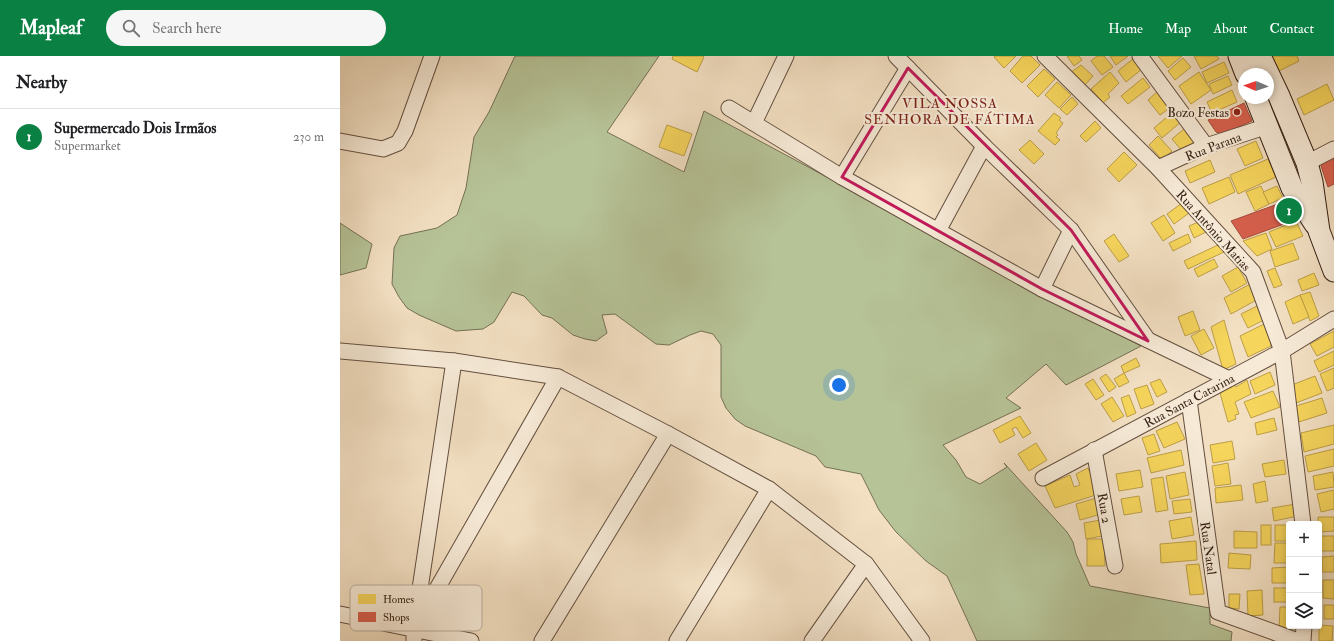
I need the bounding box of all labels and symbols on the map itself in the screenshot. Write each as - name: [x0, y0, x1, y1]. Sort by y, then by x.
- north arrow: [1238, 68, 1274, 104]
- district label: VILA NOSSA SENHORA DE FÁTIMA: [864, 95, 1036, 128]
- place label: Bozo Festas: [1167, 105, 1230, 121]
- marker: Bozo Festas: [1232, 107, 1242, 117]
- street label: Rua Parana: [1183, 129, 1244, 165]
- street label: Rua Antônio Matias: [1173, 187, 1254, 275]
- pin: 1: [1276, 196, 1302, 226]
- street label: Rua Santa Catarina: [1141, 370, 1238, 431]
- your location: [829, 375, 849, 395]
- street label: Rua 2: [1093, 492, 1115, 525]
- street label: Rua Natal: [1196, 521, 1220, 576]
- legend: [350, 585, 482, 631]
- text: Homes: [383, 593, 414, 606]
- text: Shops: [383, 611, 410, 625]

